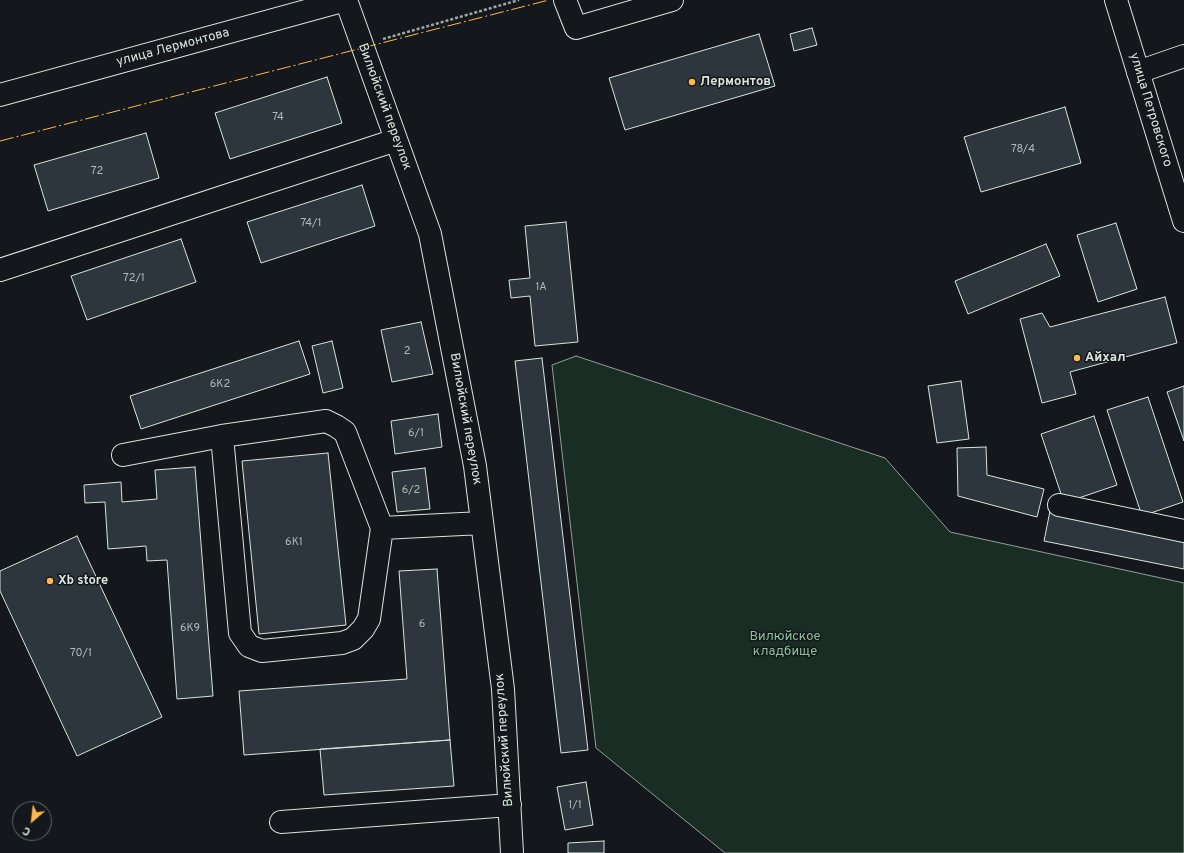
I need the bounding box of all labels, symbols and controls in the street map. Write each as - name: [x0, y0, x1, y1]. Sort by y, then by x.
- street label: улица Лермонтова: [115, 25, 231, 71]
- street label: Вилюйский переулок: [354, 41, 414, 173]
- street label: улица Петровского: [1125, 51, 1175, 169]
- place label: Лермонтов: [700, 74, 771, 90]
- marker: Лермонтов: [687, 77, 697, 87]
- house number: 74: [272, 111, 284, 125]
- house number: 78/4: [1011, 143, 1035, 157]
- house number: 72: [91, 165, 103, 179]
- house number: 74/1: [301, 217, 321, 231]
- house number: 72/1: [123, 272, 145, 286]
- house number: 1А: [535, 281, 547, 295]
- house number: 2: [404, 345, 410, 359]
- place label: Айхал: [1085, 350, 1125, 366]
- street label: Вилюйский переулок: [446, 352, 484, 486]
- marker: Айхал: [1072, 353, 1082, 363]
- house number: 6К2: [210, 378, 230, 392]
- house number: 6/1: [408, 427, 424, 441]
- house number: 6/2: [402, 484, 420, 498]
- house number: 6К1: [285, 536, 303, 550]
- place label: Xb store: [58, 573, 108, 589]
- marker: Xb store: [45, 576, 55, 586]
- house number: 6: [419, 618, 425, 632]
- house number: 6К9: [180, 622, 200, 636]
- park label: Вилюйское кладбище: [749, 629, 821, 660]
- house number: 70/1: [70, 647, 92, 661]
- street label: Вилюйский переулок: [493, 673, 517, 807]
- house number: 1/1: [568, 799, 582, 813]
- north arrow: [12, 801, 52, 841]
- text: С: [20, 823, 33, 839]

